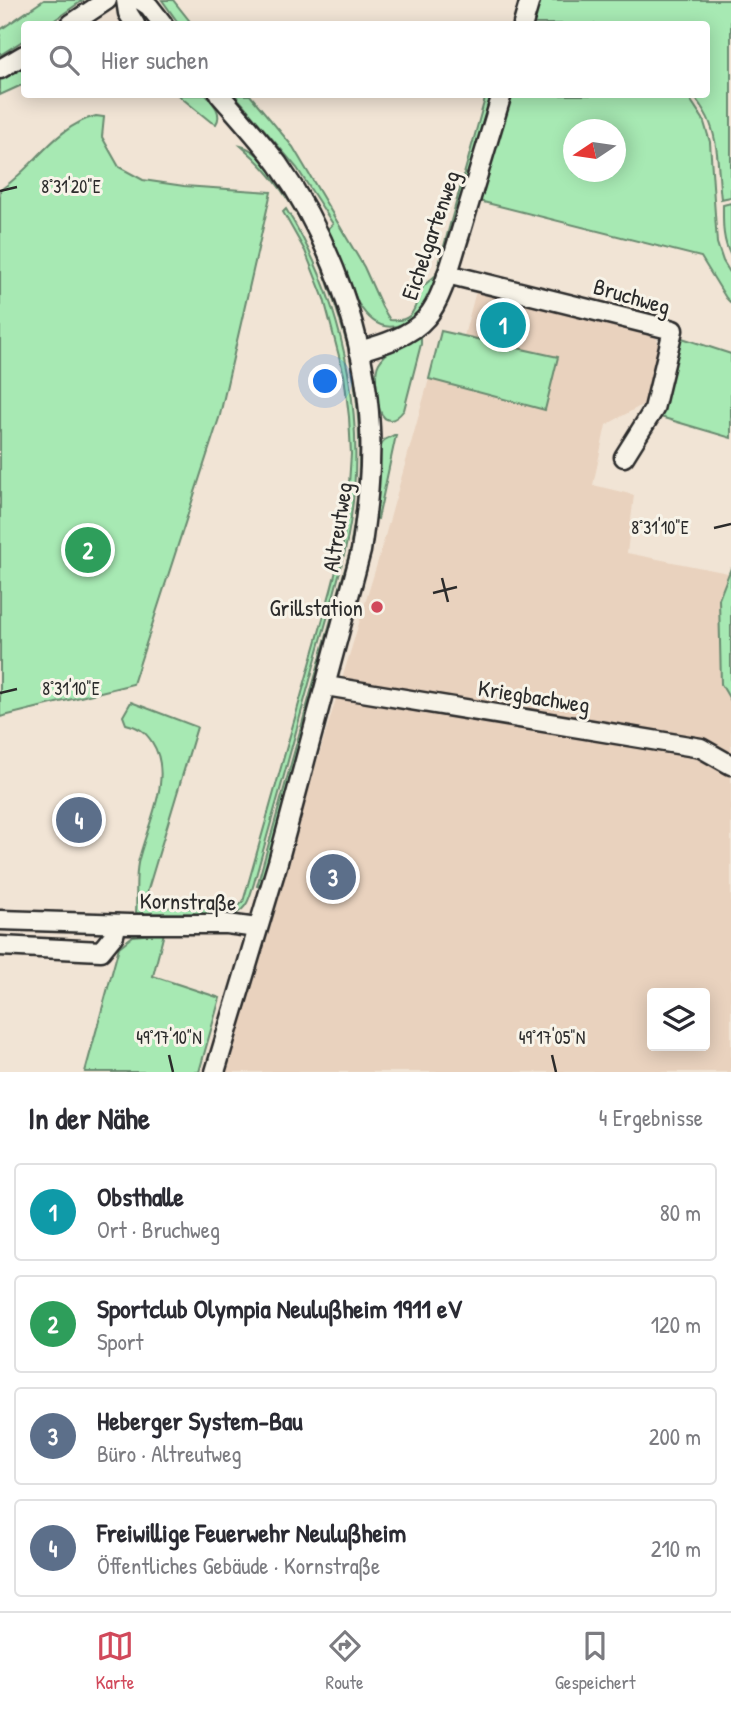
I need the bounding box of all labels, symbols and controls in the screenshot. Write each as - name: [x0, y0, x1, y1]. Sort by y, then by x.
- search box: [21, 21, 710, 98]
- icon: search: [45, 41, 83, 79]
- text: Hier suchen: [101, 42, 209, 77]
- north arrow: [563, 119, 626, 182]
- street label: Eichelgartenweg: [393, 166, 467, 304]
- text: 8°31'20"E: [41, 174, 101, 199]
- street label: Bruchweg: [590, 270, 674, 322]
- pin: 1: [480, 299, 526, 351]
- your location: [308, 364, 342, 398]
- street label: Altreutweg: [315, 480, 359, 574]
- text: 8°31'10"E: [631, 515, 689, 540]
- pin: 2: [65, 524, 111, 576]
- place label: Grillstation: [270, 592, 363, 623]
- marker: Grillstation: [369, 599, 385, 615]
- street label: Kriegbachweg: [476, 672, 592, 720]
- text: 8°31'10"E: [42, 676, 100, 701]
- pin: 4: [56, 794, 102, 846]
- pin: 3: [310, 851, 356, 903]
- street label: Kornstraße: [139, 885, 237, 917]
- map controls: [647, 988, 710, 1051]
- button: layers: [647, 988, 710, 1051]
- text: 49°17'10"N: [136, 1025, 202, 1050]
- text: 49°17'05"N: [519, 1025, 585, 1050]
- text: In der Nähe: [28, 1098, 150, 1138]
- text: 4 Ergebnisse: [599, 1102, 703, 1133]
- text: Obsthalle: [97, 1179, 184, 1214]
- text: 1: [49, 1197, 57, 1228]
- text: 80 m: [660, 1197, 701, 1228]
- text: Ort · Bruchweg: [97, 1214, 220, 1245]
- text: Sportclub Olympia Neulußheim 1911 eV: [97, 1291, 462, 1326]
- text: 2: [48, 1309, 58, 1340]
- text: 120 m: [651, 1309, 701, 1340]
- text: Sport: [97, 1326, 143, 1357]
- text: Heberger System-Bau: [97, 1403, 303, 1438]
- text: 3: [48, 1421, 58, 1452]
- text: 200 m: [649, 1421, 701, 1452]
- text: Büro · Altreutweg: [97, 1438, 242, 1469]
- text: Freiwillige Feuerwehr Neulußheim: [97, 1515, 406, 1550]
- text: 4: [49, 1533, 57, 1564]
- text: 210 m: [651, 1533, 701, 1564]
- text: Öffentliches Gebäude · Kornstraße: [97, 1550, 380, 1581]
- tab: Karte: [96, 1627, 134, 1695]
- tab: Route: [326, 1627, 364, 1695]
- tab: Gespeichert: [555, 1627, 635, 1695]

